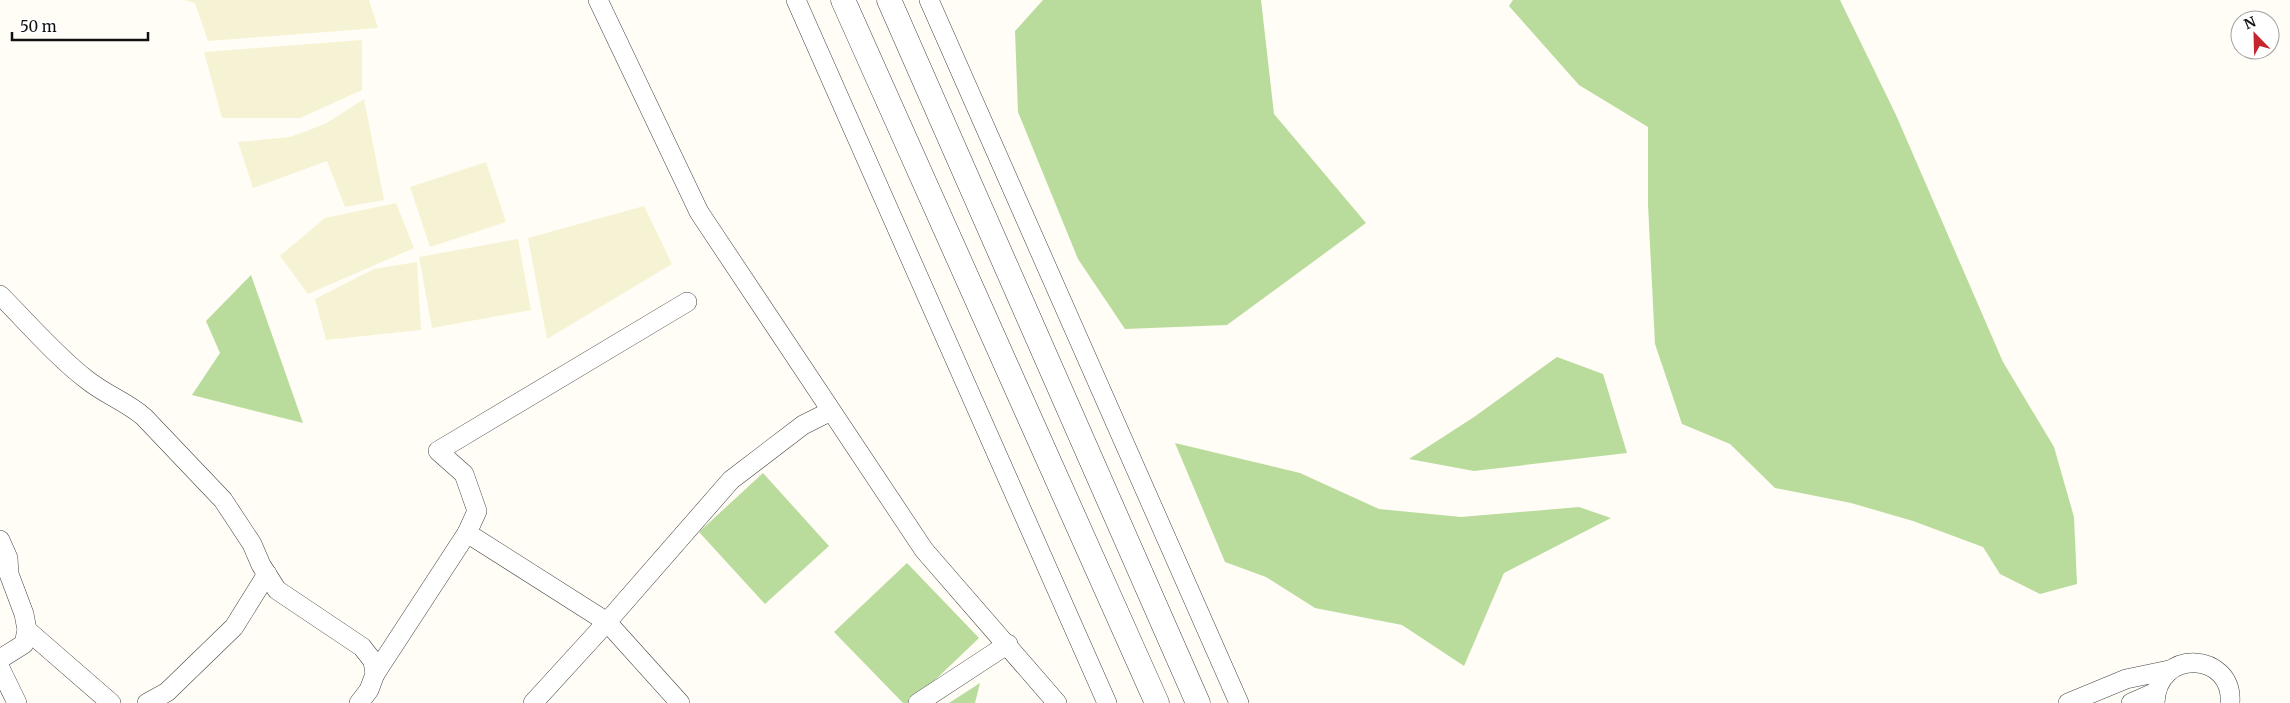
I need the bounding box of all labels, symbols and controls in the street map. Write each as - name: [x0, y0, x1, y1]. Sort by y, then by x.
- scale bar: [12, 10, 149, 42]
- north arrow: [2230, 10, 2280, 60]
- text: N: [2241, 13, 2259, 33]
- text: 50 m: [20, 17, 57, 36]

